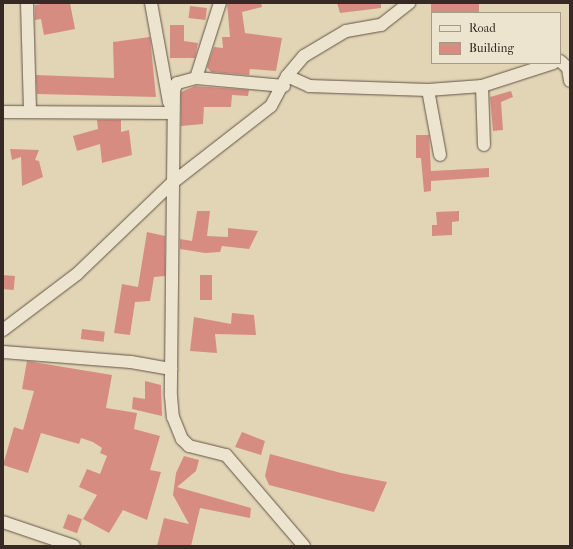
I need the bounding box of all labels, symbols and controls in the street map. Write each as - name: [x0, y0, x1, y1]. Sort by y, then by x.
- legend: [431, 12, 561, 64]
- text: Road: [469, 21, 496, 35]
- text: Building: [469, 41, 514, 55]

